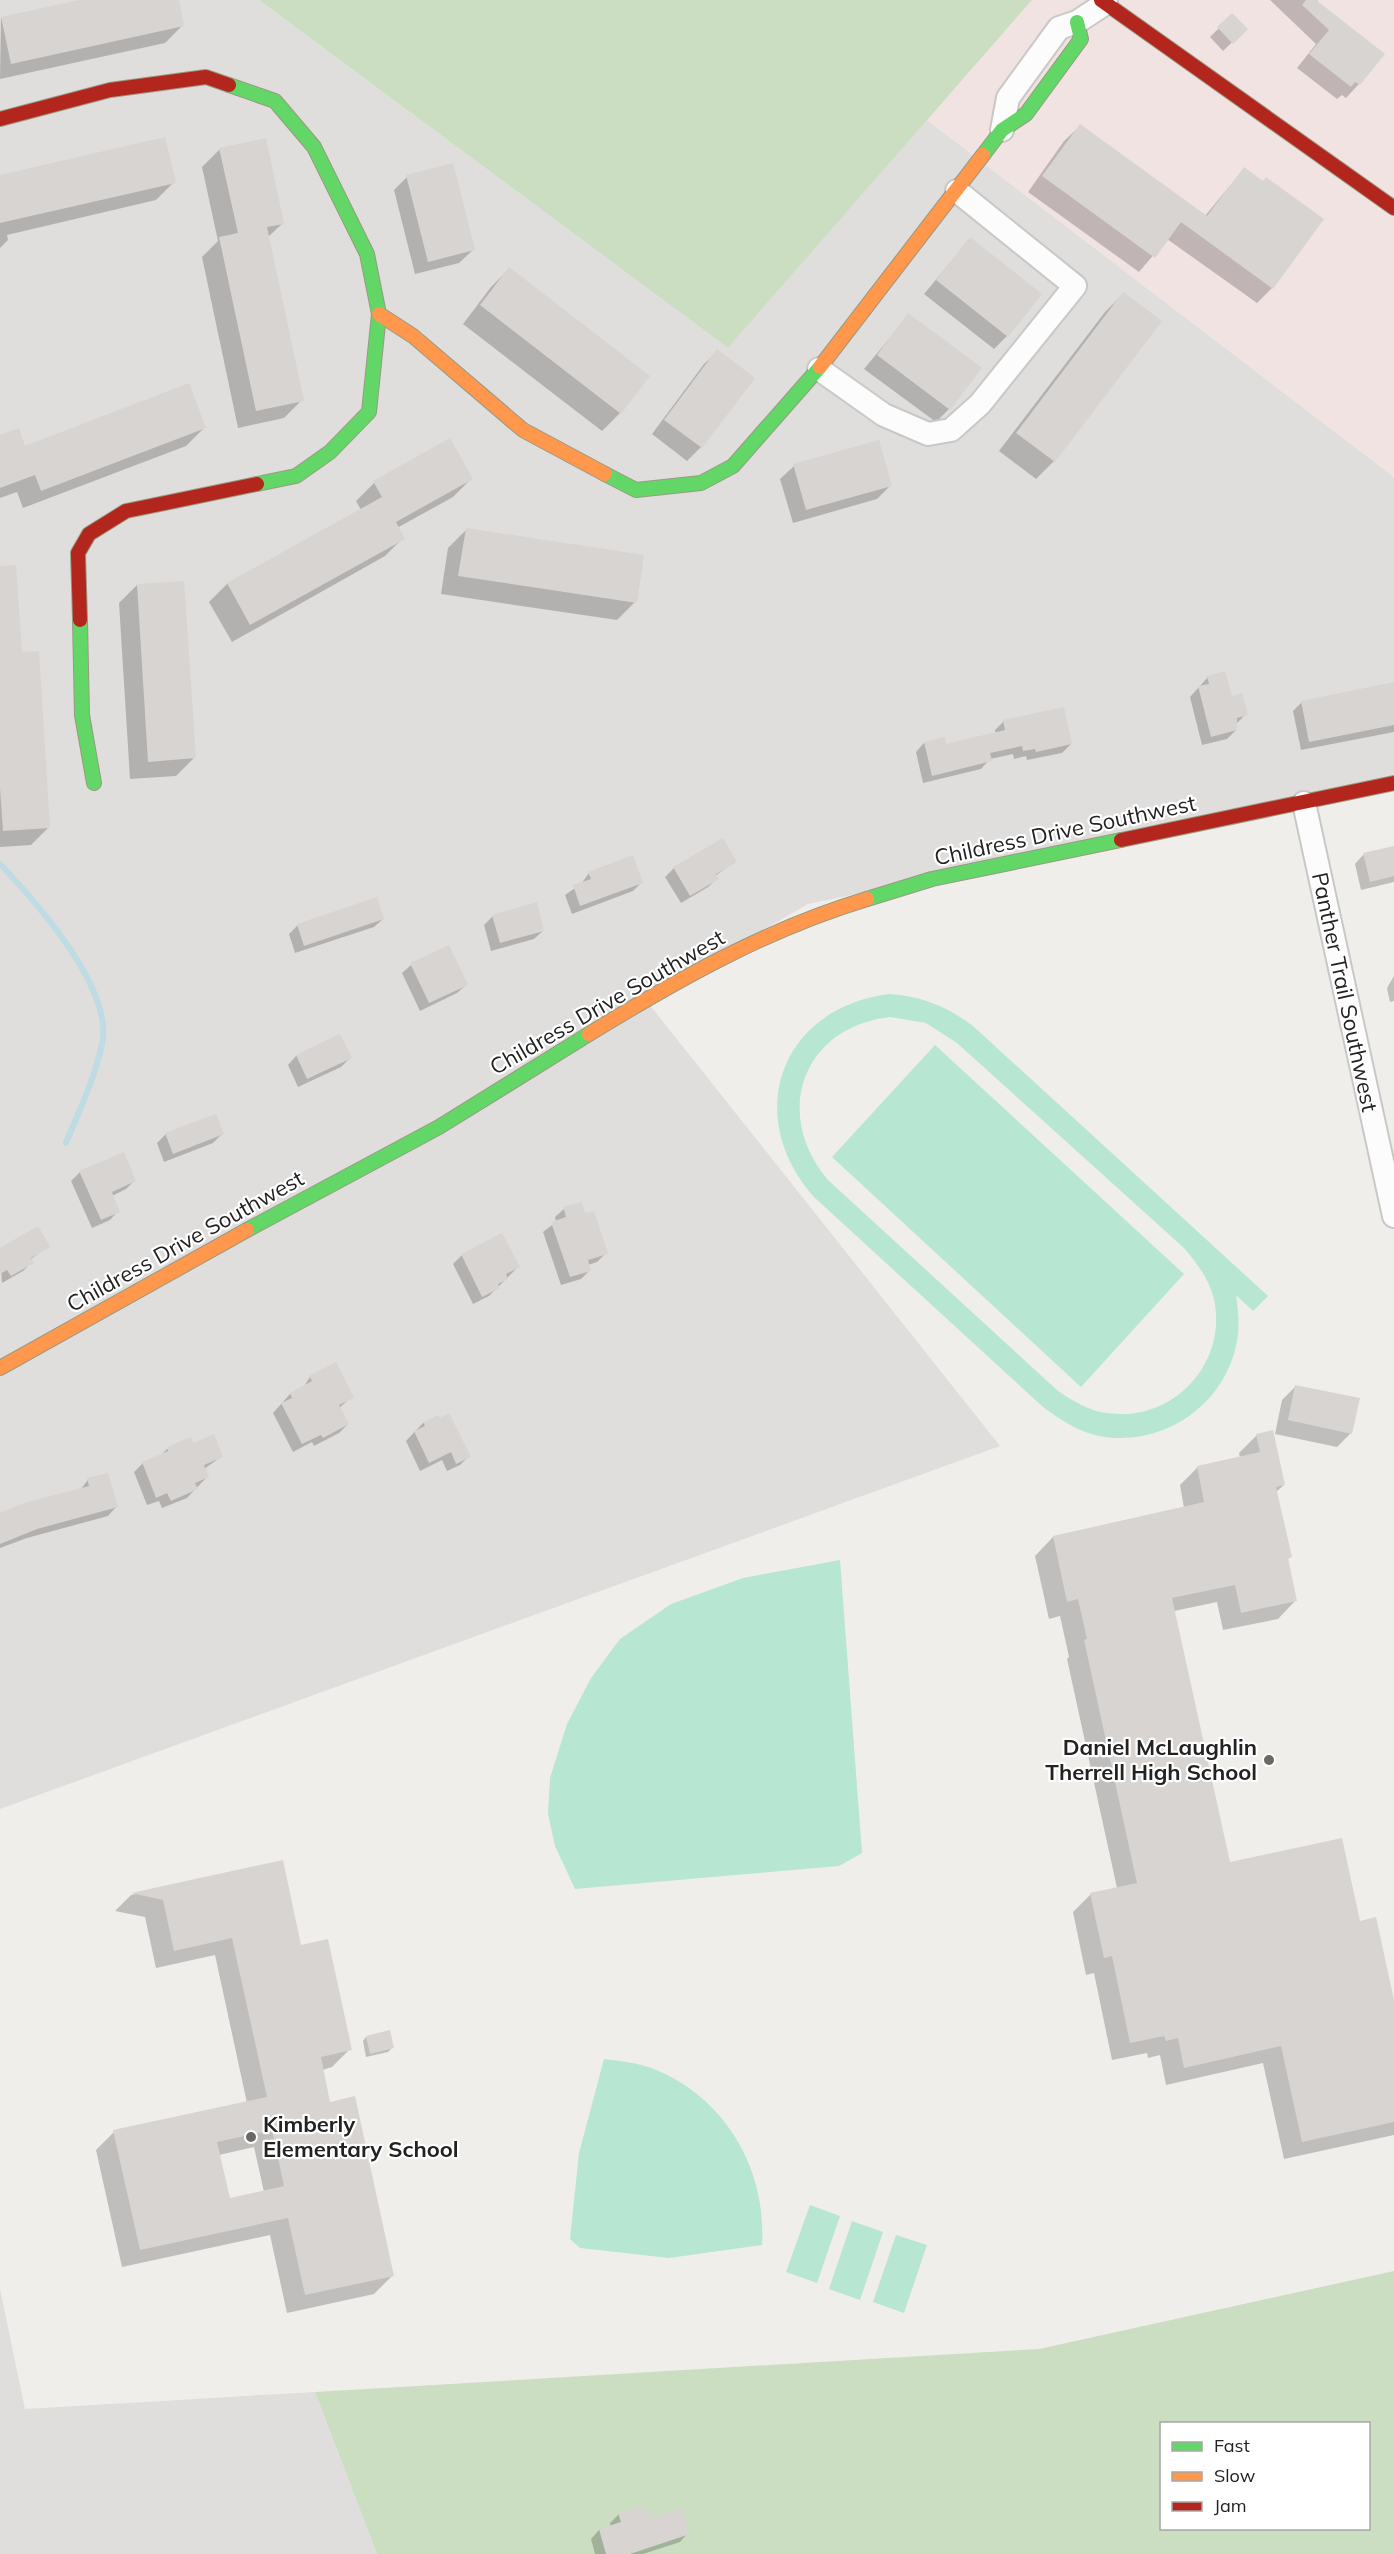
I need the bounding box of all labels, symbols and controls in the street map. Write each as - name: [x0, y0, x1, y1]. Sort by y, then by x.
- street label: Childress Drive Southwest: [932, 789, 1199, 871]
- street label: Panther Trail Southwest: [1306, 870, 1384, 1115]
- street label: Childress Drive Southwest: [484, 923, 730, 1081]
- street label: Childress Drive Southwest: [62, 1164, 309, 1318]
- place label: Daniel McLaughlin Therrell High School: [1045, 1733, 1257, 1786]
- marker: Daniel McLaughlin Therrell High School: [1262, 1753, 1276, 1767]
- place label: Kimberly Elementary School: [263, 2110, 459, 2163]
- marker: Kimberly Elementary School: [244, 2130, 258, 2144]
- legend: [1160, 2422, 1370, 2530]
- text: Fast: [1214, 2434, 1250, 2457]
- text: Slow: [1214, 2464, 1256, 2487]
- text: Jam: [1214, 2494, 1247, 2517]

